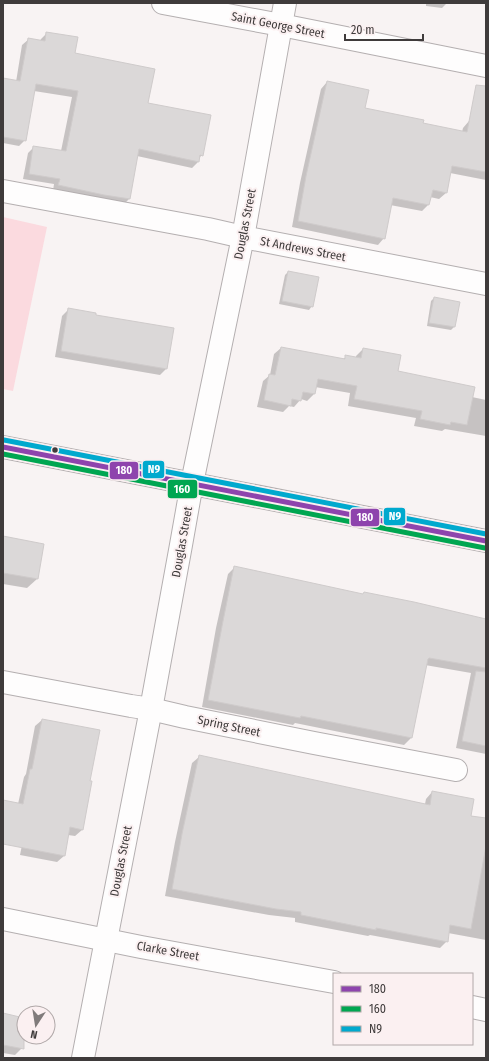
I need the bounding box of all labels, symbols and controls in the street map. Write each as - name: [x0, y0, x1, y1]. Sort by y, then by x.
- street label: Saint George Street: [230, 9, 326, 41]
- scale bar: [345, 16, 423, 42]
- text: 20 m: [351, 23, 375, 37]
- street label: Douglas Street: [231, 187, 259, 260]
- street label: St Andrews Street: [259, 234, 347, 264]
- unlabelled marker: [50, 445, 60, 455]
- line badge: N9: [142, 460, 165, 479]
- line badge: 180: [109, 461, 139, 480]
- text: N9: [148, 463, 160, 476]
- text: 180: [116, 464, 132, 477]
- line badge: 160: [167, 479, 198, 499]
- text: 160: [174, 483, 190, 496]
- street label: Douglas Street: [169, 505, 195, 578]
- line badge: N9: [383, 507, 406, 526]
- line badge: 180: [350, 508, 380, 527]
- text: N9: [389, 510, 401, 523]
- text: 180: [357, 511, 373, 524]
- street label: Spring Street: [196, 713, 262, 739]
- street label: Douglas Street: [107, 824, 135, 897]
- street label: Clarke Street: [136, 939, 200, 963]
- legend: [333, 973, 473, 1045]
- text: 180: [369, 982, 386, 996]
- text: 160: [369, 1002, 386, 1016]
- north arrow: [16, 1005, 56, 1045]
- text: N9: [369, 1022, 382, 1036]
- text: N: [29, 1027, 39, 1041]

